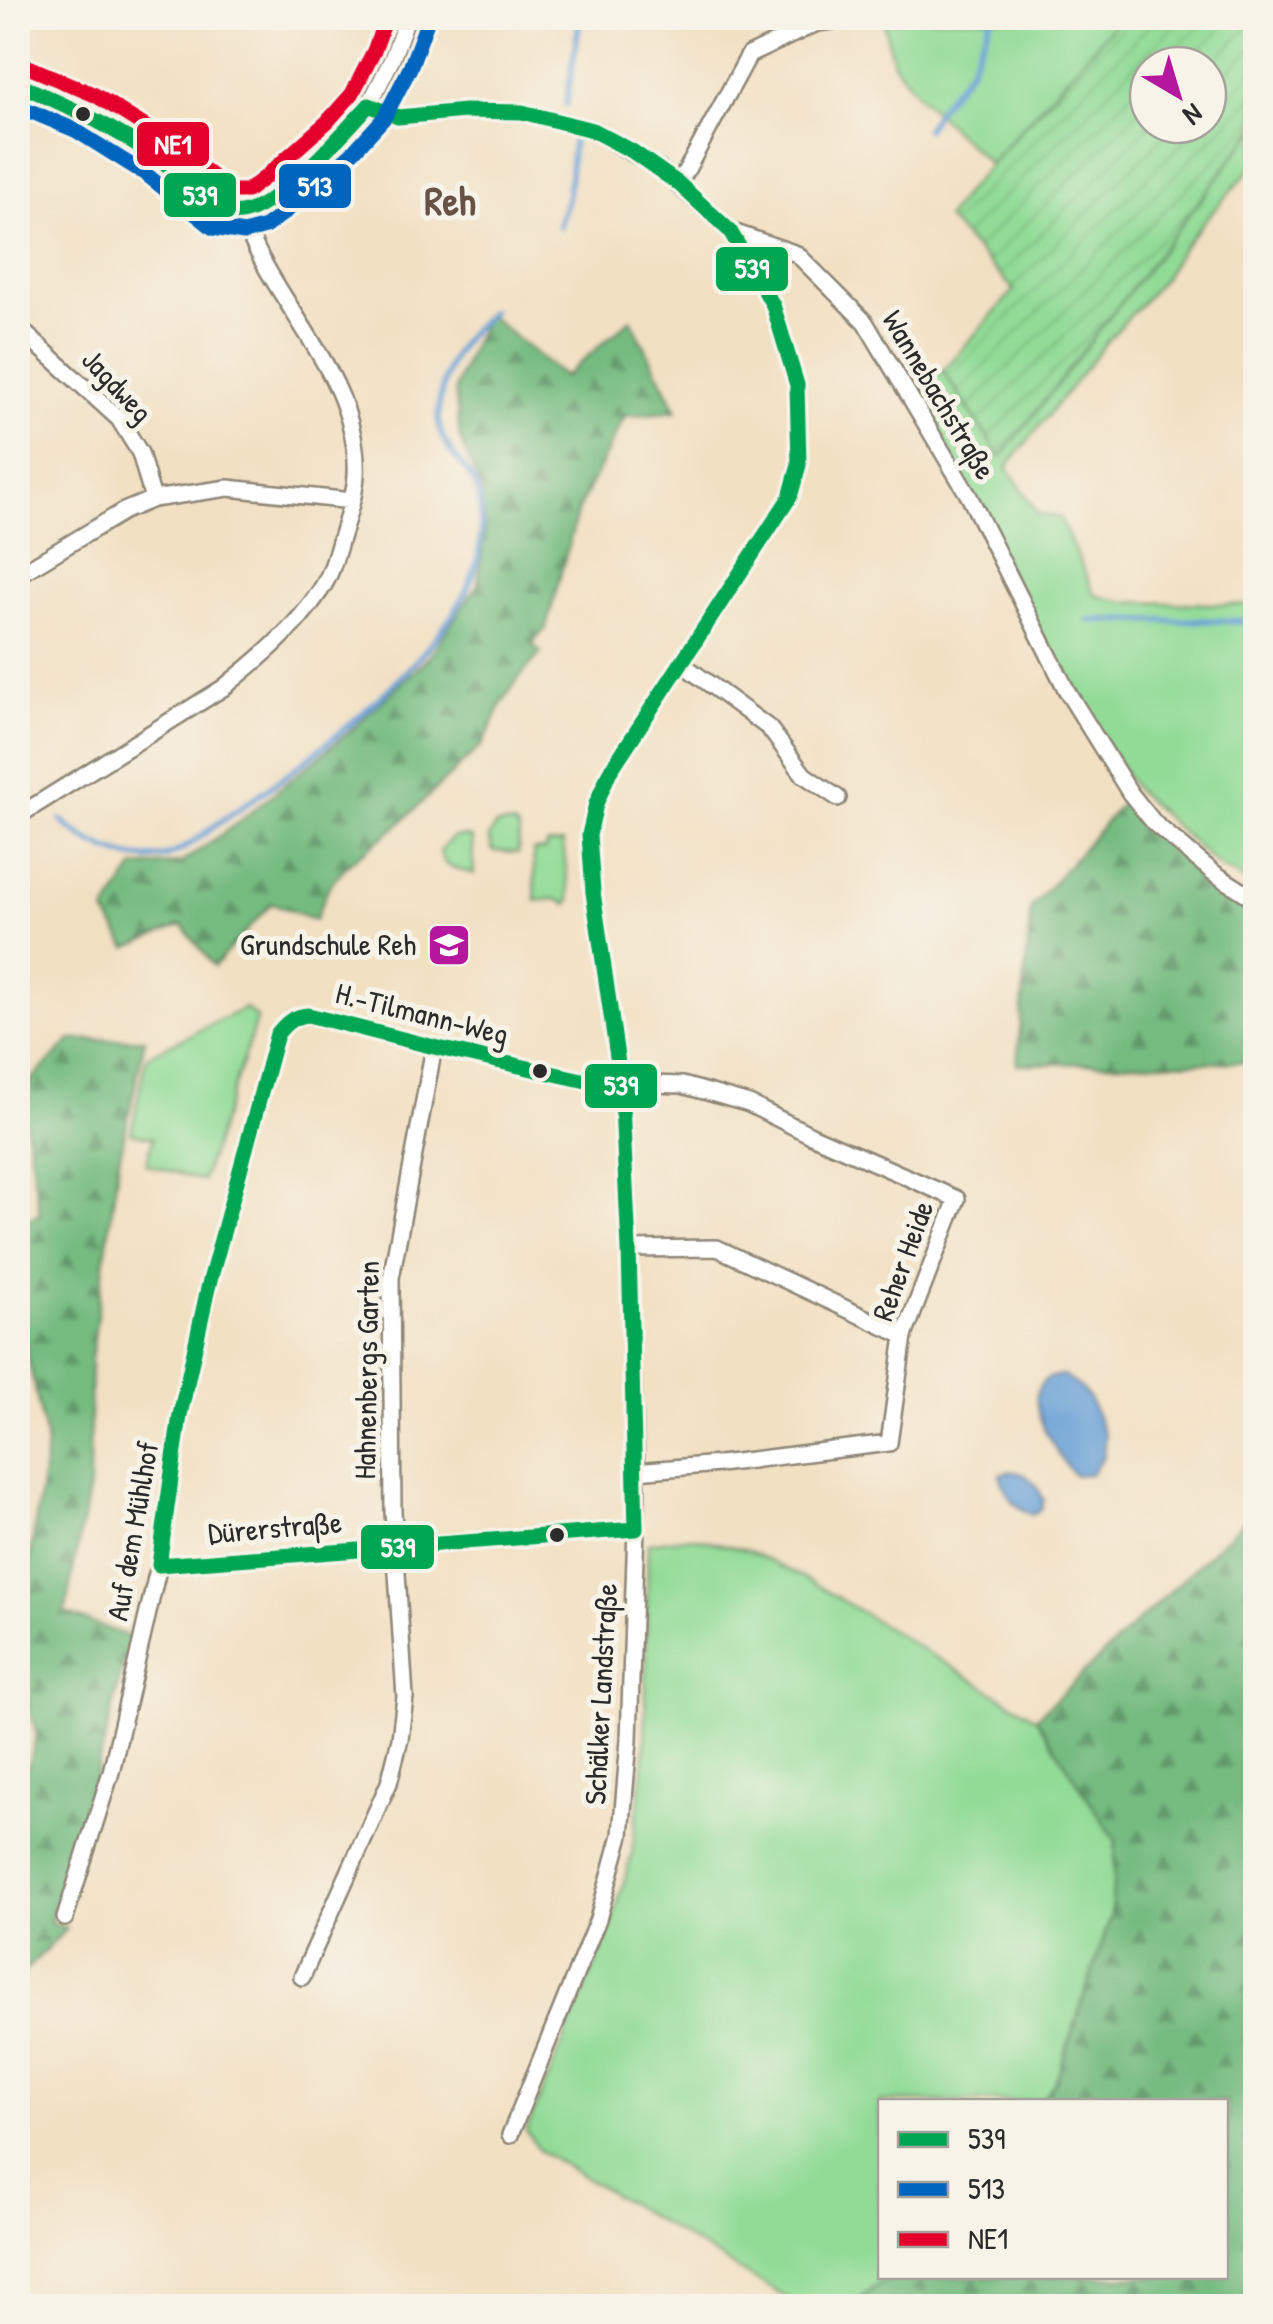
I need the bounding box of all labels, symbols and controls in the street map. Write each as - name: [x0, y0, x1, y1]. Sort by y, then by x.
- north arrow: [1128, 45, 1228, 145]
- text: N: [1176, 95, 1211, 134]
- unlabelled marker: [73, 104, 93, 124]
- line badge: NE1: [135, 120, 211, 168]
- text: NE1: [154, 125, 192, 163]
- line badge: 513: [277, 162, 353, 210]
- text: 513: [298, 167, 333, 205]
- line badge: 539: [162, 171, 238, 219]
- district label: Reh: [425, 173, 476, 227]
- text: 539: [183, 176, 217, 214]
- line badge: 539: [714, 245, 790, 293]
- text: 539: [735, 249, 769, 287]
- street label: Wannebachstraße: [874, 302, 1006, 487]
- street label: Jagdweg: [73, 340, 162, 431]
- school or university icon: Grundschule Reh: [426, 922, 472, 968]
- place label: Grundschule Reh: [240, 924, 416, 964]
- street label: H.-Tilmann-Weg: [332, 972, 513, 1054]
- unlabelled marker: [530, 1061, 550, 1081]
- line badge: 539: [583, 1062, 659, 1110]
- text: 539: [604, 1066, 638, 1104]
- street label: Reher Heide: [862, 1195, 942, 1326]
- street label: Hahnenbergs Garten: [344, 1260, 388, 1480]
- street label: Auf dem Mühlhof: [97, 1438, 167, 1623]
- street label: Dürerstraße: [206, 1501, 344, 1553]
- line badge: 539: [359, 1523, 436, 1571]
- unlabelled marker: [547, 1525, 567, 1545]
- text: 539: [381, 1528, 415, 1566]
- street label: Schälker Landstraße: [574, 1582, 626, 1806]
- legend: [878, 2099, 1228, 2279]
- text: 539: [968, 2118, 1005, 2158]
- text: 513: [968, 2168, 1005, 2208]
- text: NE1: [968, 2218, 1008, 2258]

